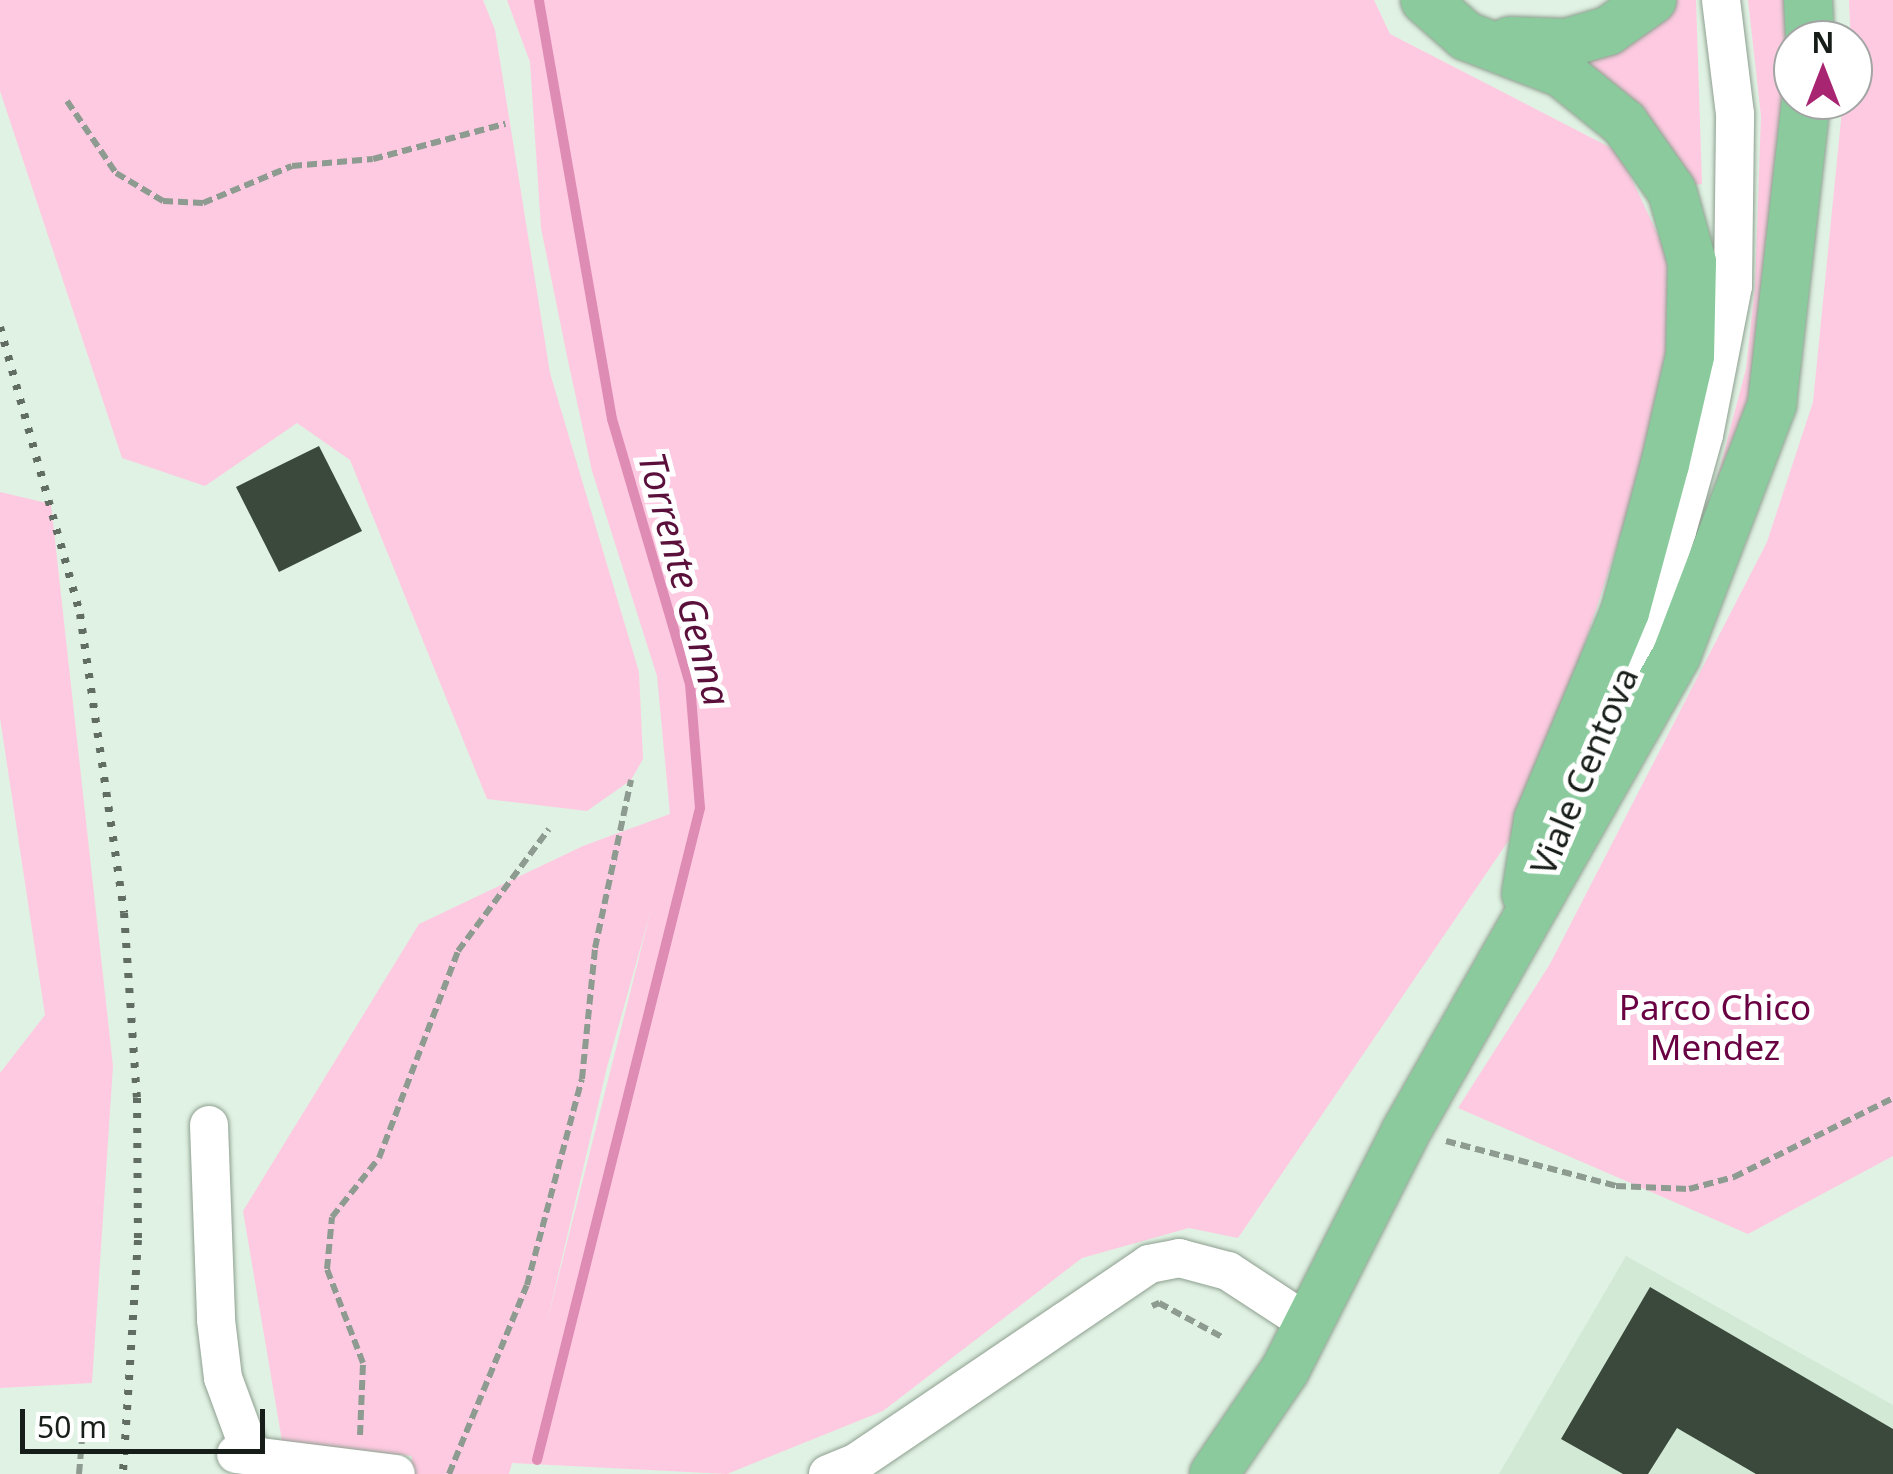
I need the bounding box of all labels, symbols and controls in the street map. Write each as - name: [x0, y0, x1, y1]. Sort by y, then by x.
- north arrow: [1773, 20, 1873, 120]
- text: N: [1812, 23, 1834, 61]
- water label: Torrente Genna: [629, 448, 741, 710]
- street label: Viale Centova: [1521, 661, 1647, 881]
- park label: Parco Chico Mendez: [1619, 986, 1811, 1068]
- scale bar: [25, 1389, 270, 1451]
- text: 50 m: [37, 1406, 107, 1447]

